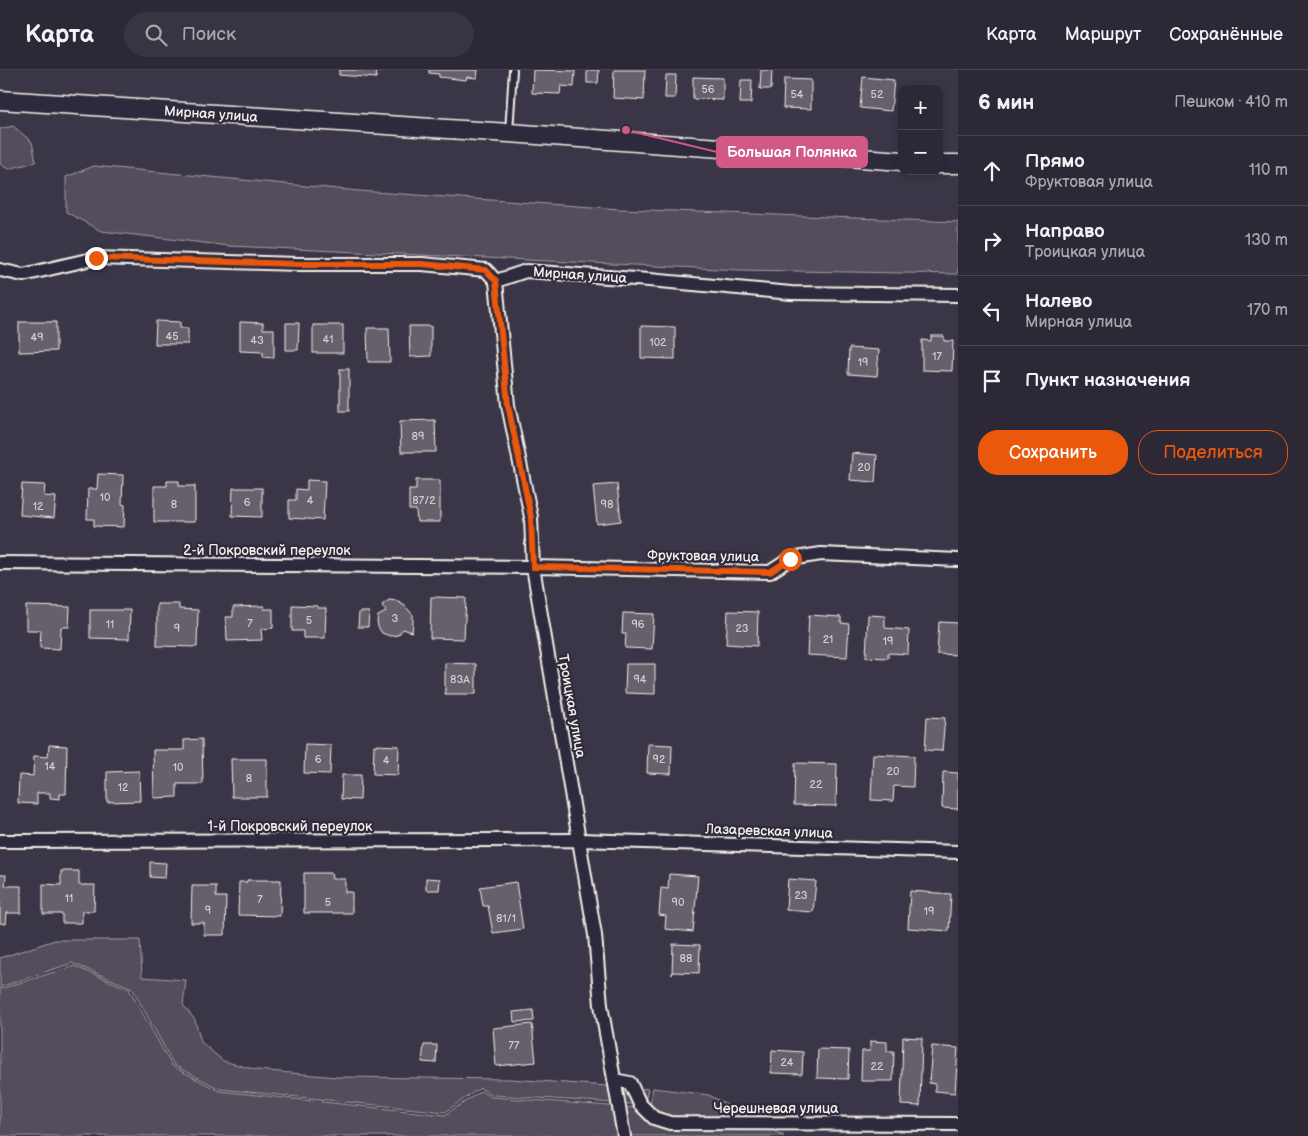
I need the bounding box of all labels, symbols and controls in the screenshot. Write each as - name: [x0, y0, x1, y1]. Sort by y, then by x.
- search box: [124, 12, 474, 57]
- text: Карта: [25, 20, 94, 49]
- icon: search: [142, 21, 170, 49]
- text: Поиск: [182, 23, 236, 46]
- text: Карта: [986, 24, 1037, 45]
- text: Маршрут: [1065, 24, 1141, 45]
- text: Сохранённые: [1169, 24, 1283, 45]
- house number: 56: [701, 83, 715, 96]
- map controls: [898, 85, 943, 175]
- button: +: [898, 85, 943, 130]
- house number: 54: [790, 88, 804, 101]
- house number: 52: [871, 88, 884, 101]
- text: 6 мин: [978, 90, 1034, 115]
- text: Пешком · 410 m: [1174, 93, 1288, 112]
- street label: Мирная улица: [164, 102, 259, 126]
- button: −: [898, 130, 943, 175]
- callout: Большая Полянка: [717, 137, 867, 167]
- text: Большая Полянка: [727, 143, 857, 162]
- text: Прямо: [1025, 150, 1085, 173]
- icon: ahead: [978, 157, 1006, 185]
- text: 110 m: [1249, 161, 1288, 180]
- text: Фруктовая улица: [1025, 173, 1153, 192]
- text: Направо: [1025, 220, 1105, 243]
- icon: right: [978, 227, 1006, 255]
- text: 130 m: [1245, 231, 1288, 250]
- text: Троицкая улица: [1025, 243, 1145, 262]
- route end: [85, 247, 108, 270]
- street label: Мирная улица: [533, 263, 628, 287]
- text: Налево: [1025, 290, 1092, 313]
- icon: left: [978, 297, 1006, 325]
- text: 170 m: [1247, 301, 1288, 320]
- text: Мирная улица: [1025, 313, 1132, 332]
- house number: 45: [165, 330, 179, 343]
- house number: 49: [30, 331, 44, 344]
- house number: 41: [323, 333, 333, 346]
- house number: 43: [250, 334, 264, 347]
- house number: 102: [649, 336, 667, 349]
- house number: 17: [932, 350, 942, 363]
- house number: 19: [858, 356, 868, 369]
- icon: arrive: [978, 367, 1006, 395]
- text: Пункт назначения: [1025, 369, 1190, 392]
- house number: 89: [412, 430, 424, 443]
- button: Сохранить: [978, 430, 1128, 475]
- button: Поделиться: [1138, 430, 1288, 475]
- house number: 20: [858, 461, 871, 474]
- house number: 10: [100, 491, 111, 504]
- house number: 4: [307, 494, 314, 507]
- house number: 87/2: [412, 494, 436, 507]
- house number: 6: [244, 496, 251, 509]
- house number: 8: [171, 498, 177, 511]
- house number: 98: [601, 498, 613, 511]
- house number: 12: [33, 500, 44, 513]
- street label: 2-й Покровский переулок: [183, 542, 351, 559]
- street label: Фруктовая улица: [647, 547, 760, 565]
- route start: [779, 548, 802, 571]
- house number: 3: [392, 612, 399, 625]
- house number: 5: [306, 614, 312, 627]
- house number: 7: [247, 617, 253, 630]
- house number: 11: [106, 618, 114, 631]
- house number: 96: [631, 618, 645, 631]
- house number: 9: [174, 622, 180, 635]
- house number: 23: [735, 622, 749, 635]
- house number: 21: [823, 633, 833, 646]
- house number: 19: [883, 635, 893, 648]
- street label: Троицкая улица: [554, 653, 590, 760]
- house number: 83А: [450, 673, 470, 686]
- house number: 94: [633, 673, 647, 686]
- house number: 6: [315, 753, 322, 766]
- house number: 92: [653, 753, 666, 766]
- house number: 4: [383, 754, 390, 767]
- house number: 14: [45, 760, 56, 773]
- house number: 10: [173, 761, 184, 774]
- house number: 20: [887, 765, 900, 778]
- house number: 8: [246, 772, 252, 785]
- house number: 22: [810, 778, 823, 791]
- house number: 12: [118, 781, 129, 794]
- street label: 1-й Покровский переулок: [208, 818, 373, 835]
- street label: Лазаревская улица: [704, 820, 834, 842]
- house number: 23: [794, 889, 808, 902]
- house number: 11: [65, 892, 73, 905]
- house number: 7: [257, 893, 263, 906]
- house number: 5: [325, 896, 331, 909]
- house number: 90: [672, 896, 685, 909]
- house number: 9: [205, 904, 211, 917]
- house number: 19: [924, 905, 934, 918]
- house number: 81/1: [496, 912, 516, 925]
- house number: 88: [680, 952, 692, 965]
- house number: 77: [509, 1039, 520, 1052]
- house number: 24: [780, 1056, 794, 1069]
- house number: 22: [871, 1060, 884, 1073]
- street label: Черешневая улица: [713, 1100, 839, 1117]

